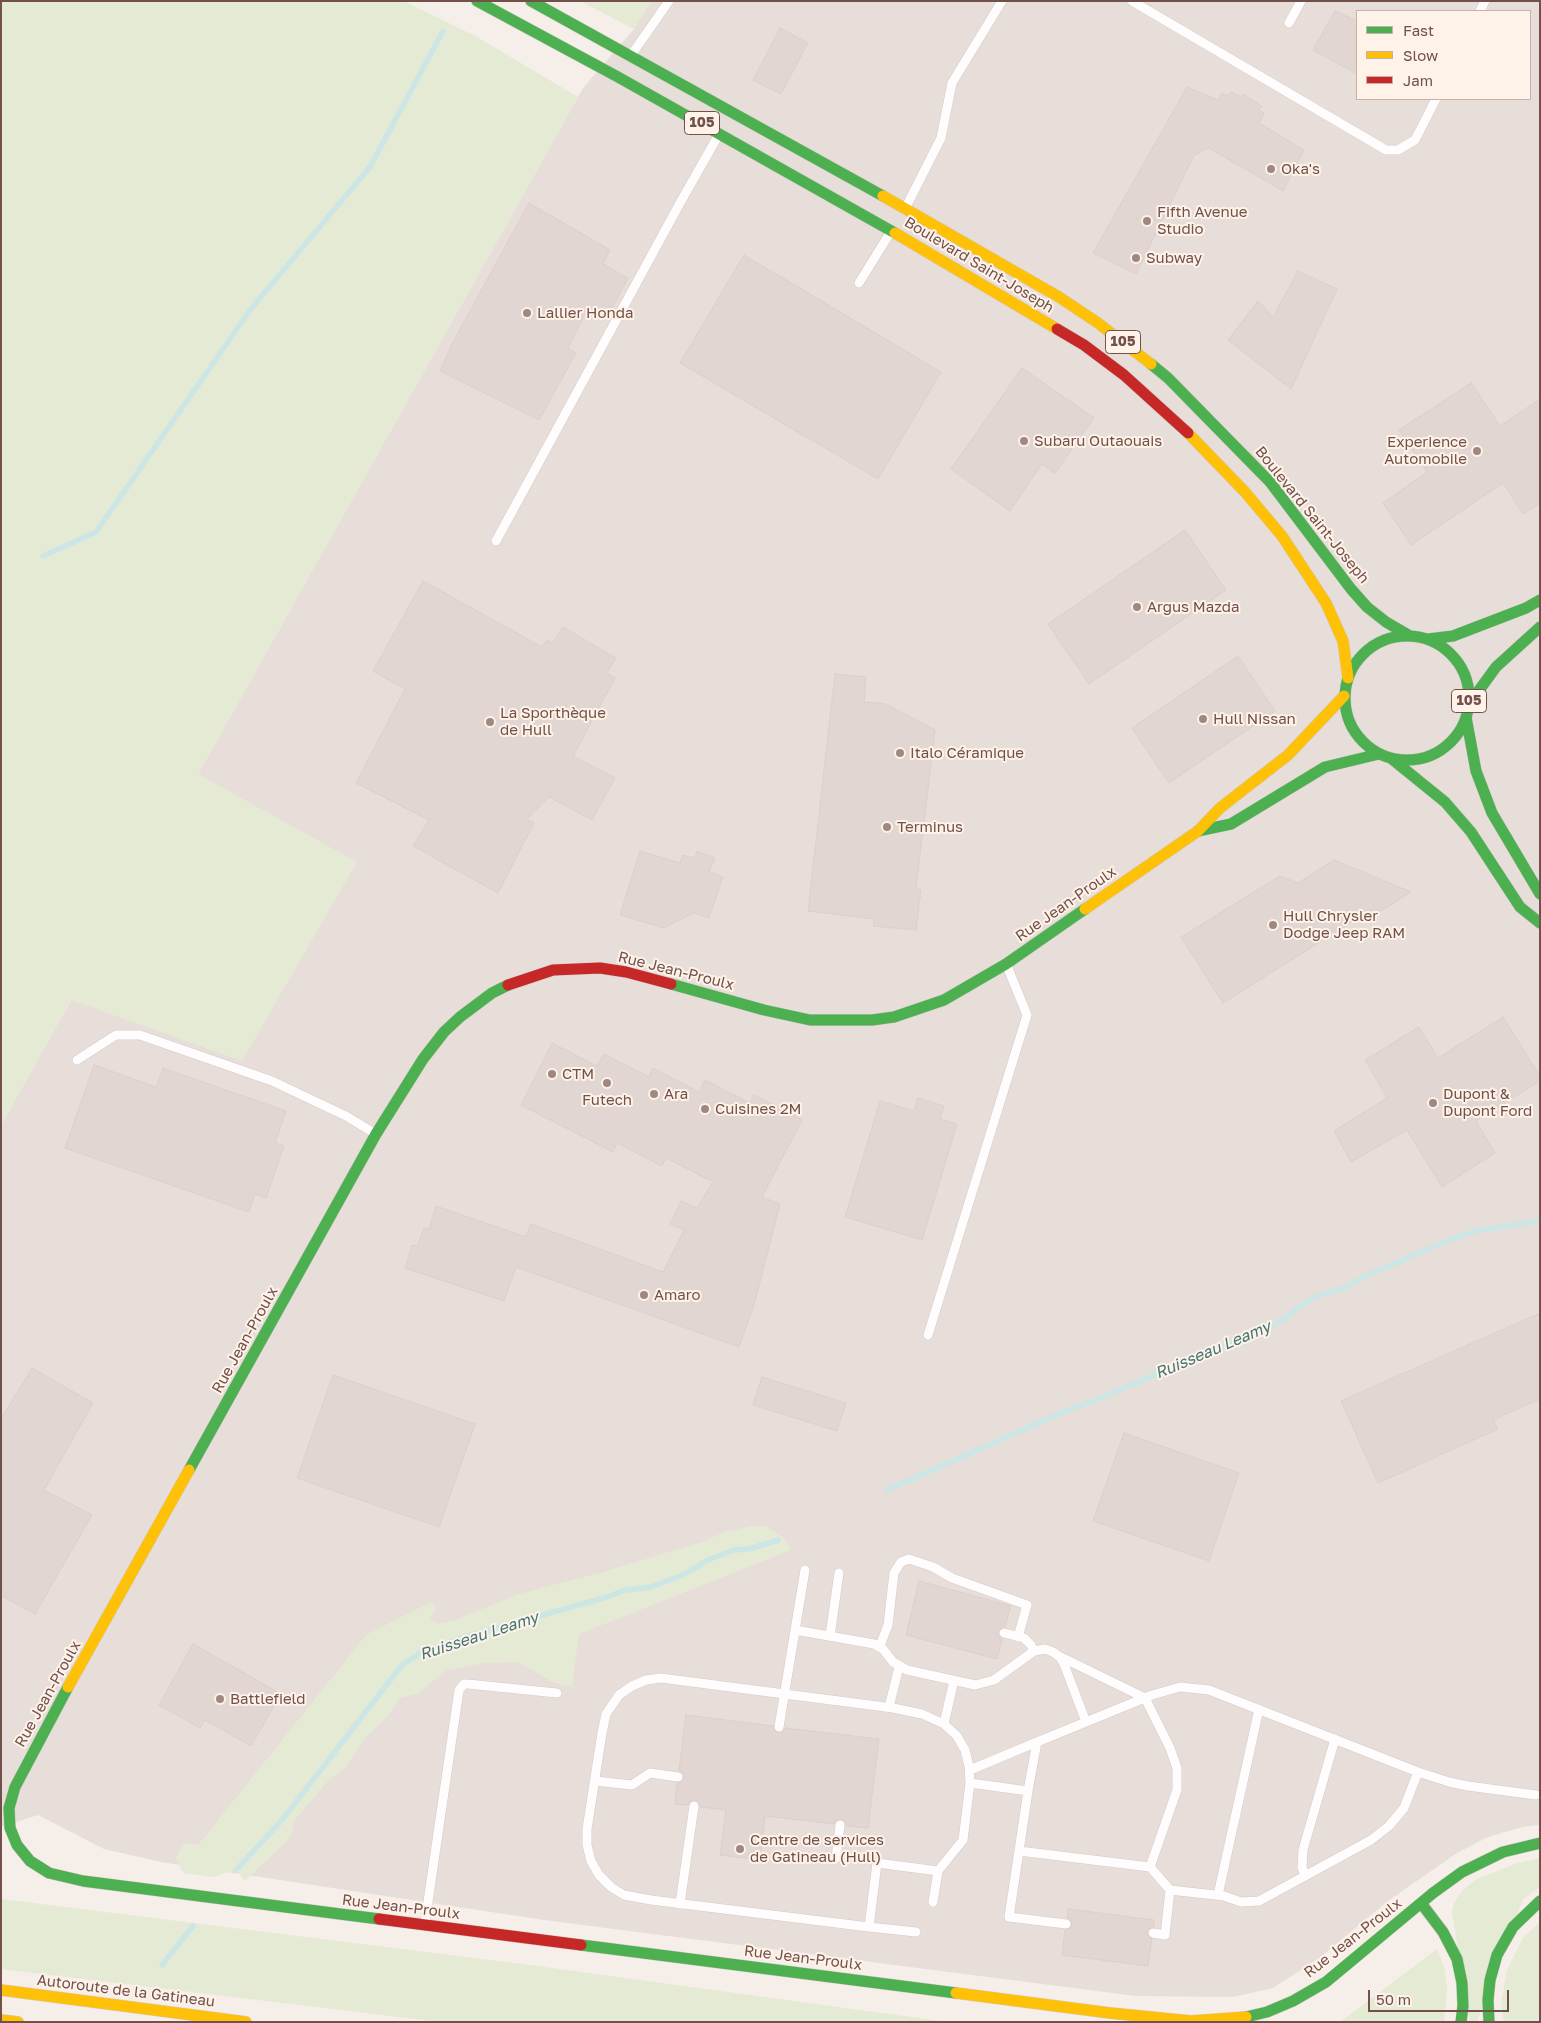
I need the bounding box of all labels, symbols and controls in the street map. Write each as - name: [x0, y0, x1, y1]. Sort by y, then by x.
- legend: [1356, 10, 1531, 100]
- text: Fast: [1403, 21, 1434, 39]
- text: Slow: [1403, 46, 1438, 64]
- text: Jam: [1403, 71, 1433, 89]
- road number: 105: [684, 112, 720, 134]
- place label: Oka's: [1281, 160, 1320, 178]
- marker: Oka's: [1265, 163, 1277, 175]
- place label: Fifth Avenue Studio: [1157, 203, 1247, 238]
- street label: Boulevard Saint-Joseph: [901, 213, 1057, 317]
- marker: Fifth Avenue Studio: [1141, 215, 1153, 227]
- place label: Subway: [1146, 249, 1202, 267]
- marker: Subway: [1130, 252, 1142, 264]
- place label: Lallier Honda: [537, 304, 633, 322]
- marker: Lallier Honda: [521, 307, 533, 319]
- road number: 105: [1106, 331, 1140, 354]
- place label: Subaru Outaouais: [1034, 432, 1162, 450]
- place label: Experience Automobile: [1384, 433, 1467, 468]
- marker: Subaru Outaouais: [1018, 435, 1030, 447]
- street label: Boulevard Saint-Joseph: [1251, 443, 1373, 587]
- marker: Experience Automobile: [1471, 445, 1483, 457]
- place label: Argus Mazda: [1147, 598, 1239, 616]
- marker: Argus Mazda: [1131, 601, 1143, 613]
- road number: 105: [1452, 689, 1486, 712]
- place label: La Sporthèque de Hull: [500, 704, 606, 739]
- place label: Hull Nissan: [1213, 710, 1296, 728]
- marker: Hull Nissan: [1197, 713, 1209, 725]
- marker: La Sporthèque de Hull: [484, 716, 496, 728]
- place label: Italo Céramique: [910, 744, 1024, 762]
- marker: Italo Céramique: [894, 747, 906, 759]
- place label: Terminus: [897, 818, 963, 836]
- marker: Terminus: [881, 821, 893, 833]
- street label: Rue Jean-Proulx: [1012, 863, 1120, 945]
- place label: Hull Chrysler Dodge Jeep RAM: [1283, 907, 1405, 942]
- marker: Hull Chrysler Dodge Jeep RAM: [1267, 919, 1279, 931]
- street label: Rue Jean-Proulx: [616, 948, 736, 994]
- place label: CTM: [562, 1065, 594, 1083]
- marker: CTM: [546, 1068, 558, 1080]
- marker: Futech: [601, 1077, 613, 1089]
- place label: Ara: [664, 1085, 688, 1103]
- place label: Dupont & Dupont Ford: [1443, 1085, 1532, 1120]
- marker: Ara: [648, 1088, 660, 1100]
- place label: Futech: [582, 1091, 632, 1109]
- marker: Dupont & Dupont Ford: [1427, 1097, 1439, 1109]
- place label: Cuisines 2M: [715, 1100, 801, 1118]
- marker: Cuisines 2M: [699, 1103, 711, 1115]
- street label: Rue Jean-Proulx: [208, 1284, 282, 1396]
- place label: Amaro: [654, 1286, 700, 1304]
- marker: Amaro: [638, 1289, 650, 1301]
- water label: Ruisseau Leamy: [1152, 1317, 1274, 1383]
- water label: Ruisseau Leamy: [417, 1608, 541, 1664]
- street label: Rue Jean-Proulx: [11, 1638, 85, 1750]
- place label: Battlefield: [230, 1690, 305, 1708]
- marker: Battlefield: [214, 1693, 226, 1705]
- place label: Centre de services de Gatineau (Hull): [750, 1831, 884, 1866]
- marker: Centre de services de Gatineau (Hull): [734, 1843, 746, 1855]
- street label: Rue Jean-Proulx: [341, 1891, 461, 1923]
- street label: Rue Jean-Proulx: [1301, 1894, 1405, 1982]
- street label: Rue Jean-Proulx: [743, 1942, 863, 1974]
- street label: Autoroute de la Gatineau: [36, 1971, 216, 2011]
- scale bar: [1371, 1980, 1512, 2012]
- text: 50 m: [1376, 1990, 1411, 2008]

